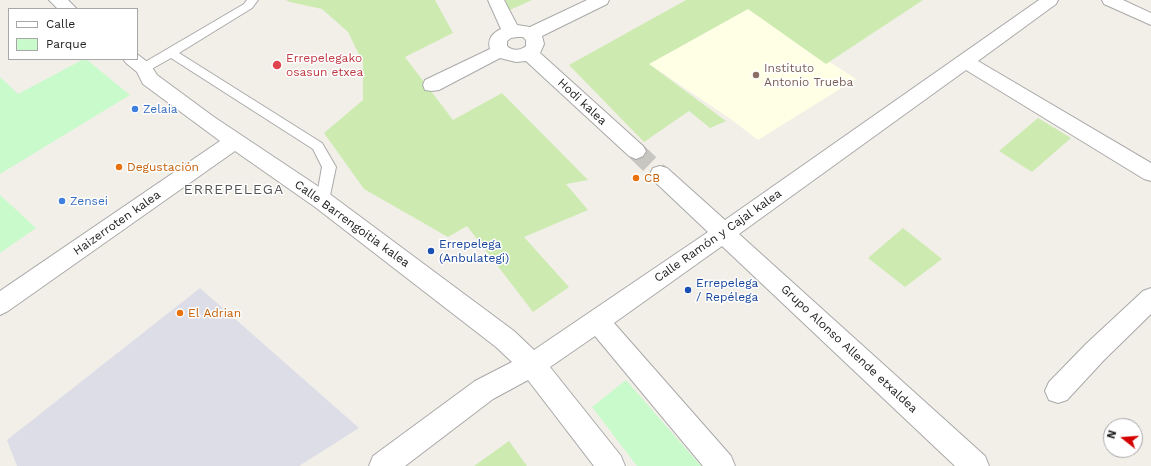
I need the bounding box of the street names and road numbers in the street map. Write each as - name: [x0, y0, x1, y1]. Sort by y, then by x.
- street label: Hodi kalea: [555, 76, 609, 128]
- street label: Calle Barrengoitia kalea: [292, 177, 412, 271]
- street label: Calle Ramón y Cajal kalea: [652, 186, 784, 286]
- street label: Haizerroten kalea: [71, 188, 163, 258]
- street label: Grupo Alonso Allende etxaldea: [778, 282, 920, 416]

